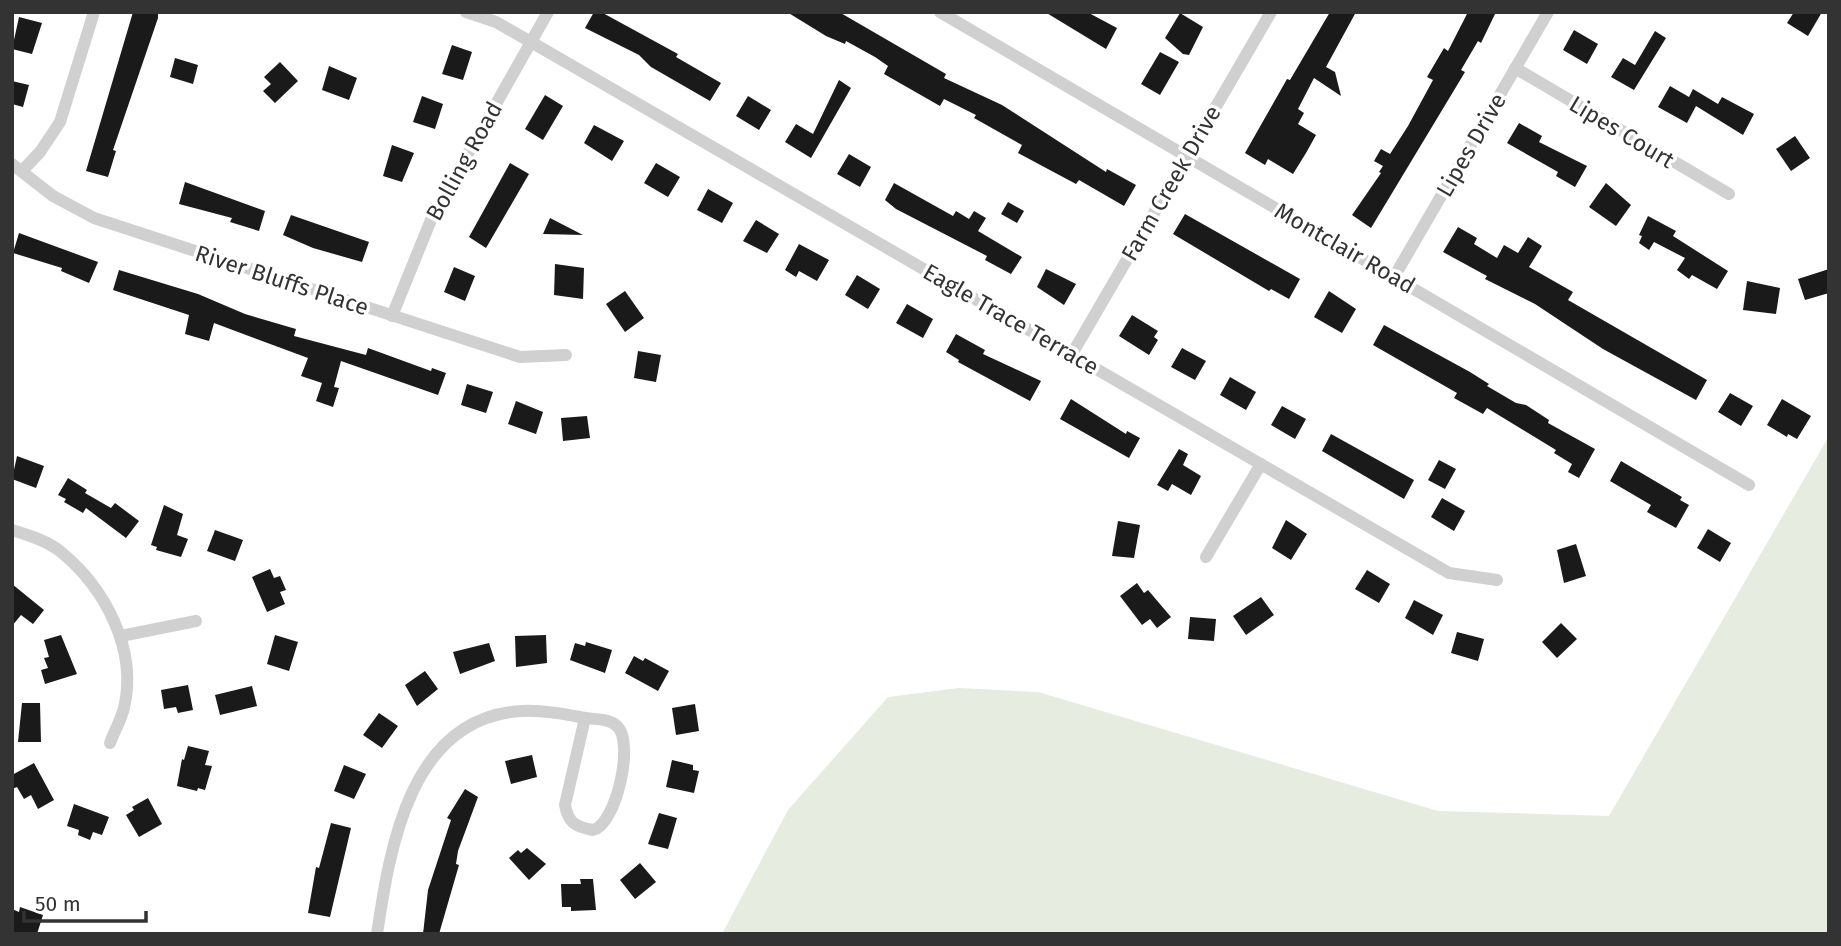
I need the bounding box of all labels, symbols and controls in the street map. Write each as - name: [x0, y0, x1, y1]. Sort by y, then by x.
- street label: Lipes Drive: [1430, 88, 1512, 202]
- street label: Lipes Court: [1564, 90, 1680, 175]
- street label: Bolling Road: [420, 97, 508, 225]
- street label: Farm Creek Drive: [1115, 100, 1227, 266]
- street label: Montclair Road: [1270, 197, 1420, 299]
- street label: River Bluffs Place: [192, 239, 372, 321]
- street label: Eagle Trace Terrace: [918, 257, 1104, 381]
- scale bar: [24, 880, 147, 924]
- text: 50 m: [35, 891, 81, 917]

